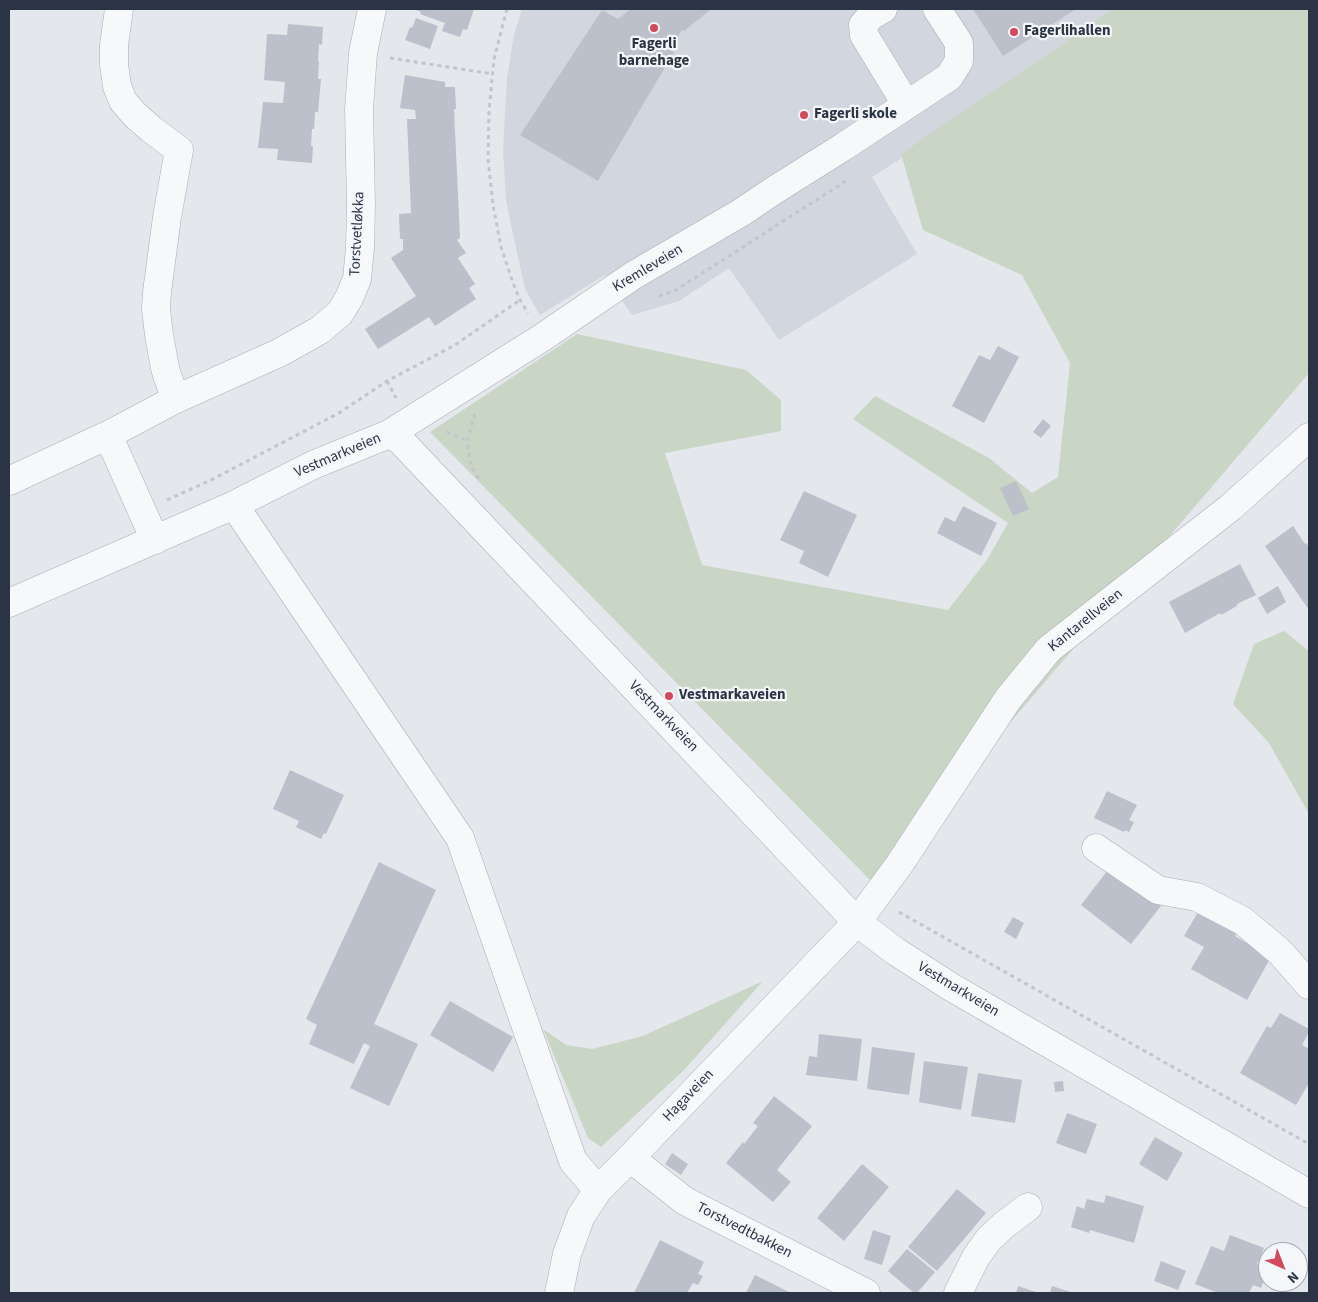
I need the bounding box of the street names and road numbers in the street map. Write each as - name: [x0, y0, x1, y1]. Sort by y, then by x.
- street label: Torstvetløkka: [347, 191, 369, 277]
- street label: Kremleveien: [610, 241, 686, 297]
- street label: Vestmarkveien: [292, 430, 384, 482]
- street label: Kantarellveien: [1045, 585, 1127, 657]
- street label: Vestmarkveien: [624, 678, 702, 756]
- street label: Vestmarkveien: [914, 959, 1002, 1021]
- street label: Hagaveien: [660, 1066, 718, 1126]
- street label: Torstvedtbakken: [693, 1199, 795, 1263]

